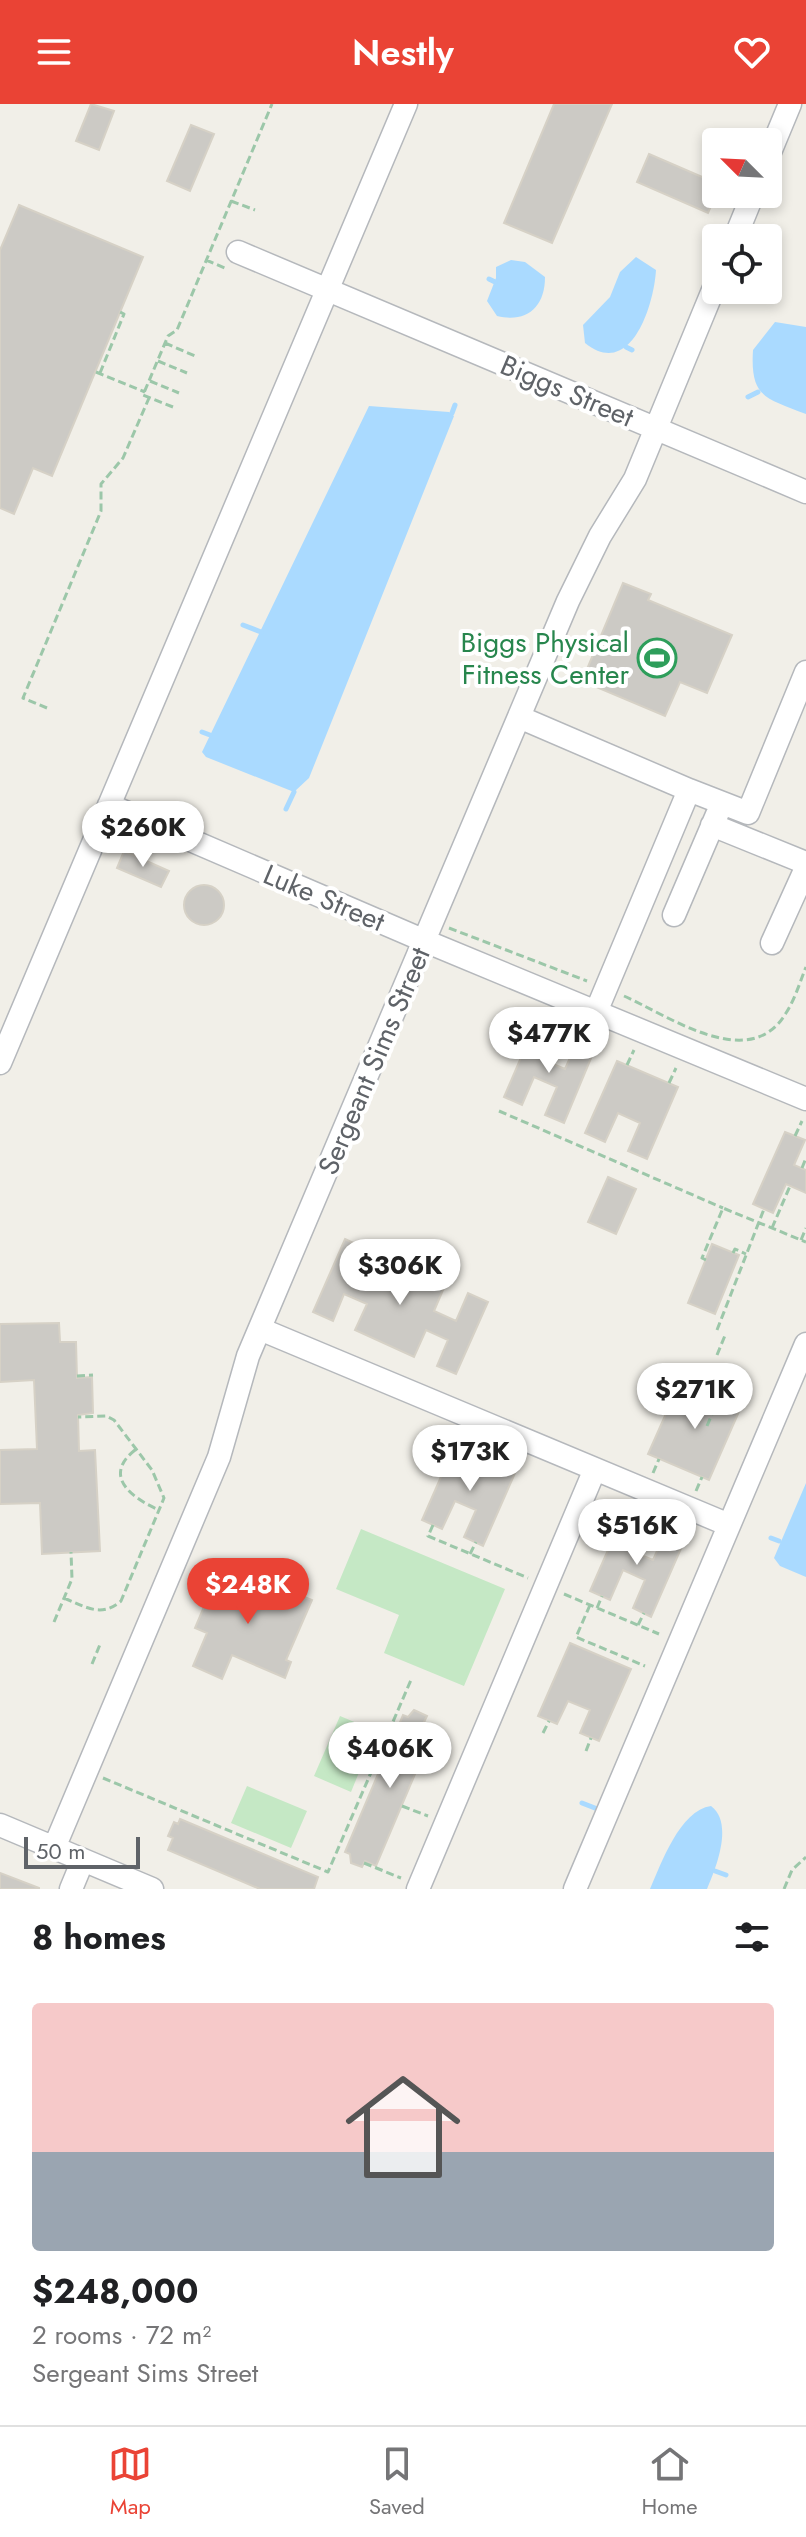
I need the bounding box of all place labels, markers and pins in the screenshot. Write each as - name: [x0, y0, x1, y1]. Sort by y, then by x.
- place label: Biggs Physical Fitness Center: [460, 622, 629, 695]
- sports icon: Biggs Physical Fitness Center: [636, 637, 678, 679]
- pin: $260K: [87, 801, 199, 869]
- pin: $477K: [493, 1007, 605, 1075]
- pin: $306K: [344, 1239, 456, 1307]
- pin: $271K: [639, 1363, 751, 1431]
- pin: $173K: [414, 1425, 526, 1493]
- pin: $516K: [581, 1499, 693, 1567]
- pin: $248K: [192, 1558, 304, 1626]
- pin: $406K: [334, 1722, 446, 1790]

